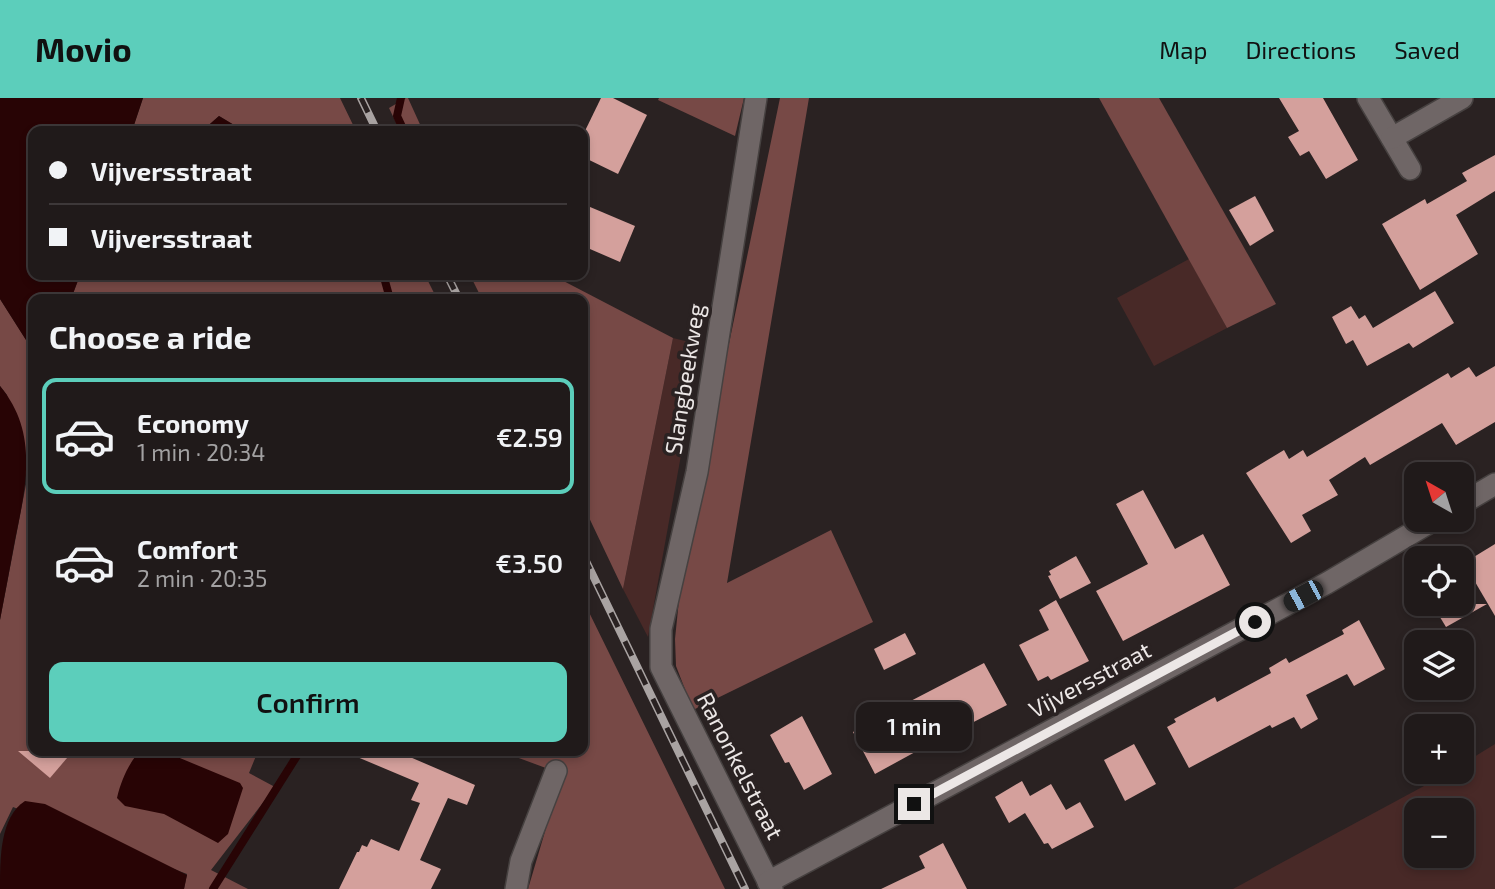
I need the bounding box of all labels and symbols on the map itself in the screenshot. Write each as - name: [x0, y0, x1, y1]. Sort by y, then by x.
- street label: Slangbeekweg: [658, 301, 710, 456]
- north arrow: [1404, 462, 1474, 532]
- car: [1280, 577, 1327, 615]
- route start: [1239, 606, 1271, 638]
- street label: Vijversstraat: [1024, 635, 1156, 723]
- street label: Ranonkelstraat: [692, 688, 790, 844]
- callout: 1 min: [856, 702, 972, 752]
- route end: [898, 788, 930, 820]

